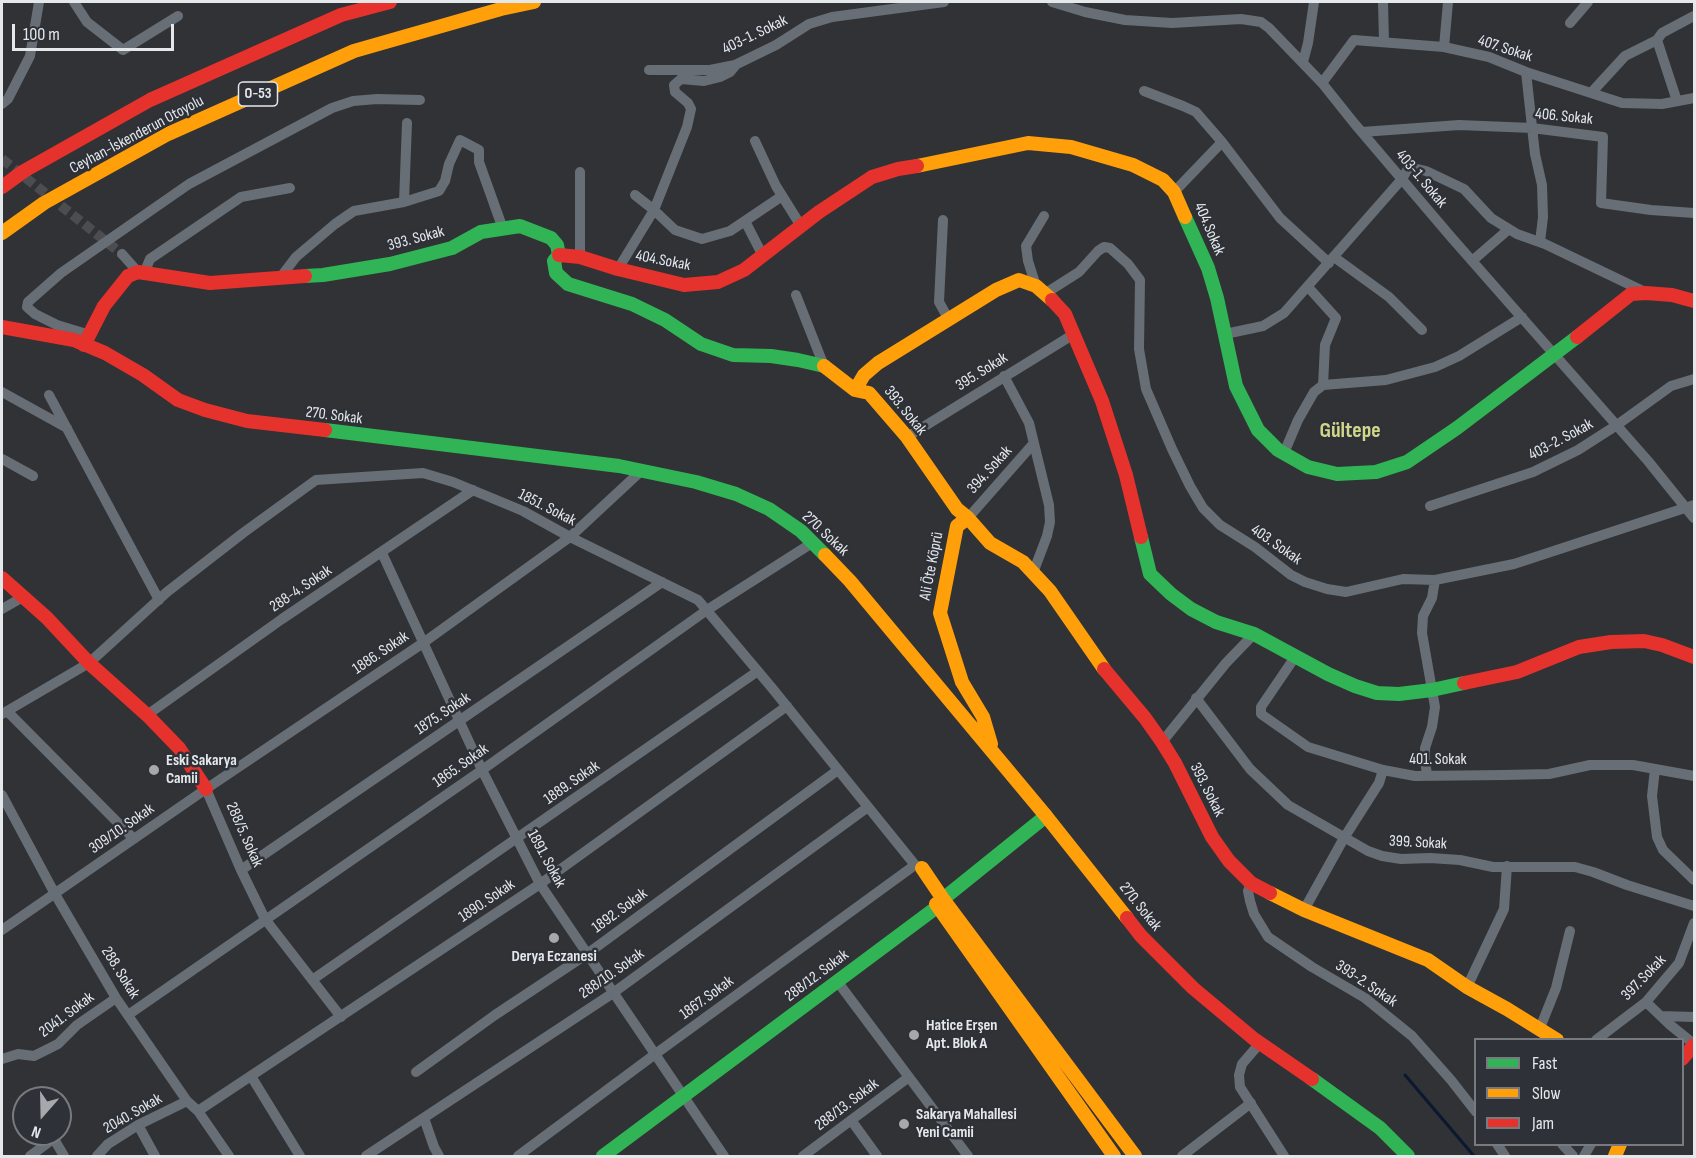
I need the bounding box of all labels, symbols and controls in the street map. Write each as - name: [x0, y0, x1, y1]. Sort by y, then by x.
- street label: 403-1. Sokak: [719, 11, 791, 59]
- scale bar: [15, 12, 177, 50]
- text: 100 m: [23, 24, 60, 45]
- street label: 407. Sokak: [1475, 31, 1535, 67]
- road number: O-53: [238, 82, 278, 106]
- street label: Ceyhan-İskenderun Otoyolu: [67, 91, 207, 179]
- street label: 406. Sokak: [1534, 104, 1594, 130]
- street label: 403-1. Sokak: [1391, 146, 1451, 212]
- street label: 404.Sokak: [1189, 200, 1229, 258]
- street label: 393. Sokak: [386, 222, 446, 256]
- street label: 404.Sokak: [634, 246, 692, 276]
- street label: 395. Sokak: [952, 349, 1012, 395]
- street label: 393. Sokak: [879, 382, 931, 440]
- street label: 270. Sokak: [305, 403, 363, 429]
- street label: 403-2. Sokak: [1525, 415, 1597, 465]
- district label: Gültepe: [1319, 418, 1381, 444]
- street label: 394. Sokak: [963, 442, 1017, 498]
- street label: 1851. Sokak: [515, 485, 579, 531]
- street label: 270. Sokak: [798, 508, 852, 560]
- street label: 403. Sokak: [1247, 521, 1305, 569]
- street label: Ali Öte Köprü: [916, 530, 948, 602]
- street label: 288-4. Sokak: [266, 561, 336, 617]
- street label: 1886. Sokak: [349, 627, 413, 679]
- street label: 1875. Sokak: [412, 688, 474, 740]
- street label: 1865. Sokak: [430, 740, 492, 792]
- street label: 401. Sokak: [1409, 750, 1467, 770]
- place label: Eski Sakarya Camii: [166, 751, 237, 789]
- street label: 1889. Sokak: [540, 757, 604, 809]
- street label: 393. Sokak: [1185, 760, 1229, 820]
- marker: Eski Sakarya Camii: [147, 763, 161, 777]
- street label: 309/10. Sokak: [86, 800, 158, 858]
- street label: 288/5. Sokak: [221, 800, 267, 870]
- street label: 1891. Sokak: [522, 827, 570, 891]
- street label: 399. Sokak: [1389, 832, 1447, 854]
- street label: 1890. Sokak: [455, 875, 519, 927]
- street label: 270. Sokak: [1115, 879, 1165, 935]
- street label: 1892. Sokak: [589, 884, 651, 938]
- marker: Derya Eczanesi: [547, 931, 561, 945]
- street label: 288. Sokak: [96, 943, 144, 1003]
- street label: 288/10. Sokak: [576, 945, 648, 1003]
- street label: 288/12. Sokak: [781, 946, 853, 1006]
- place label: Derya Eczanesi: [511, 947, 597, 967]
- street label: 397. Sokak: [1618, 951, 1670, 1005]
- street label: 393-2. Sokak: [1331, 956, 1401, 1012]
- street label: 1867. Sokak: [676, 972, 738, 1024]
- street label: 2041. Sokak: [36, 988, 98, 1042]
- place label: Hatice Erşen Apt. Blok A: [926, 1016, 997, 1054]
- marker: Hatice Erşen Apt. Blok A: [907, 1028, 921, 1042]
- legend: [1474, 1038, 1684, 1146]
- text: Fast: [1532, 1053, 1557, 1074]
- street label: 288/13. Sokak: [811, 1075, 883, 1135]
- text: Slow: [1532, 1083, 1561, 1104]
- north arrow: [12, 1086, 72, 1146]
- street label: 2040. Sokak: [100, 1090, 166, 1138]
- place label: Sakarya Mahallesi Yeni Camii: [916, 1105, 1017, 1143]
- text: Jam: [1532, 1113, 1554, 1134]
- marker: Sakarya Mahallesi Yeni Camii: [897, 1117, 911, 1131]
- text: N: [29, 1121, 44, 1142]

